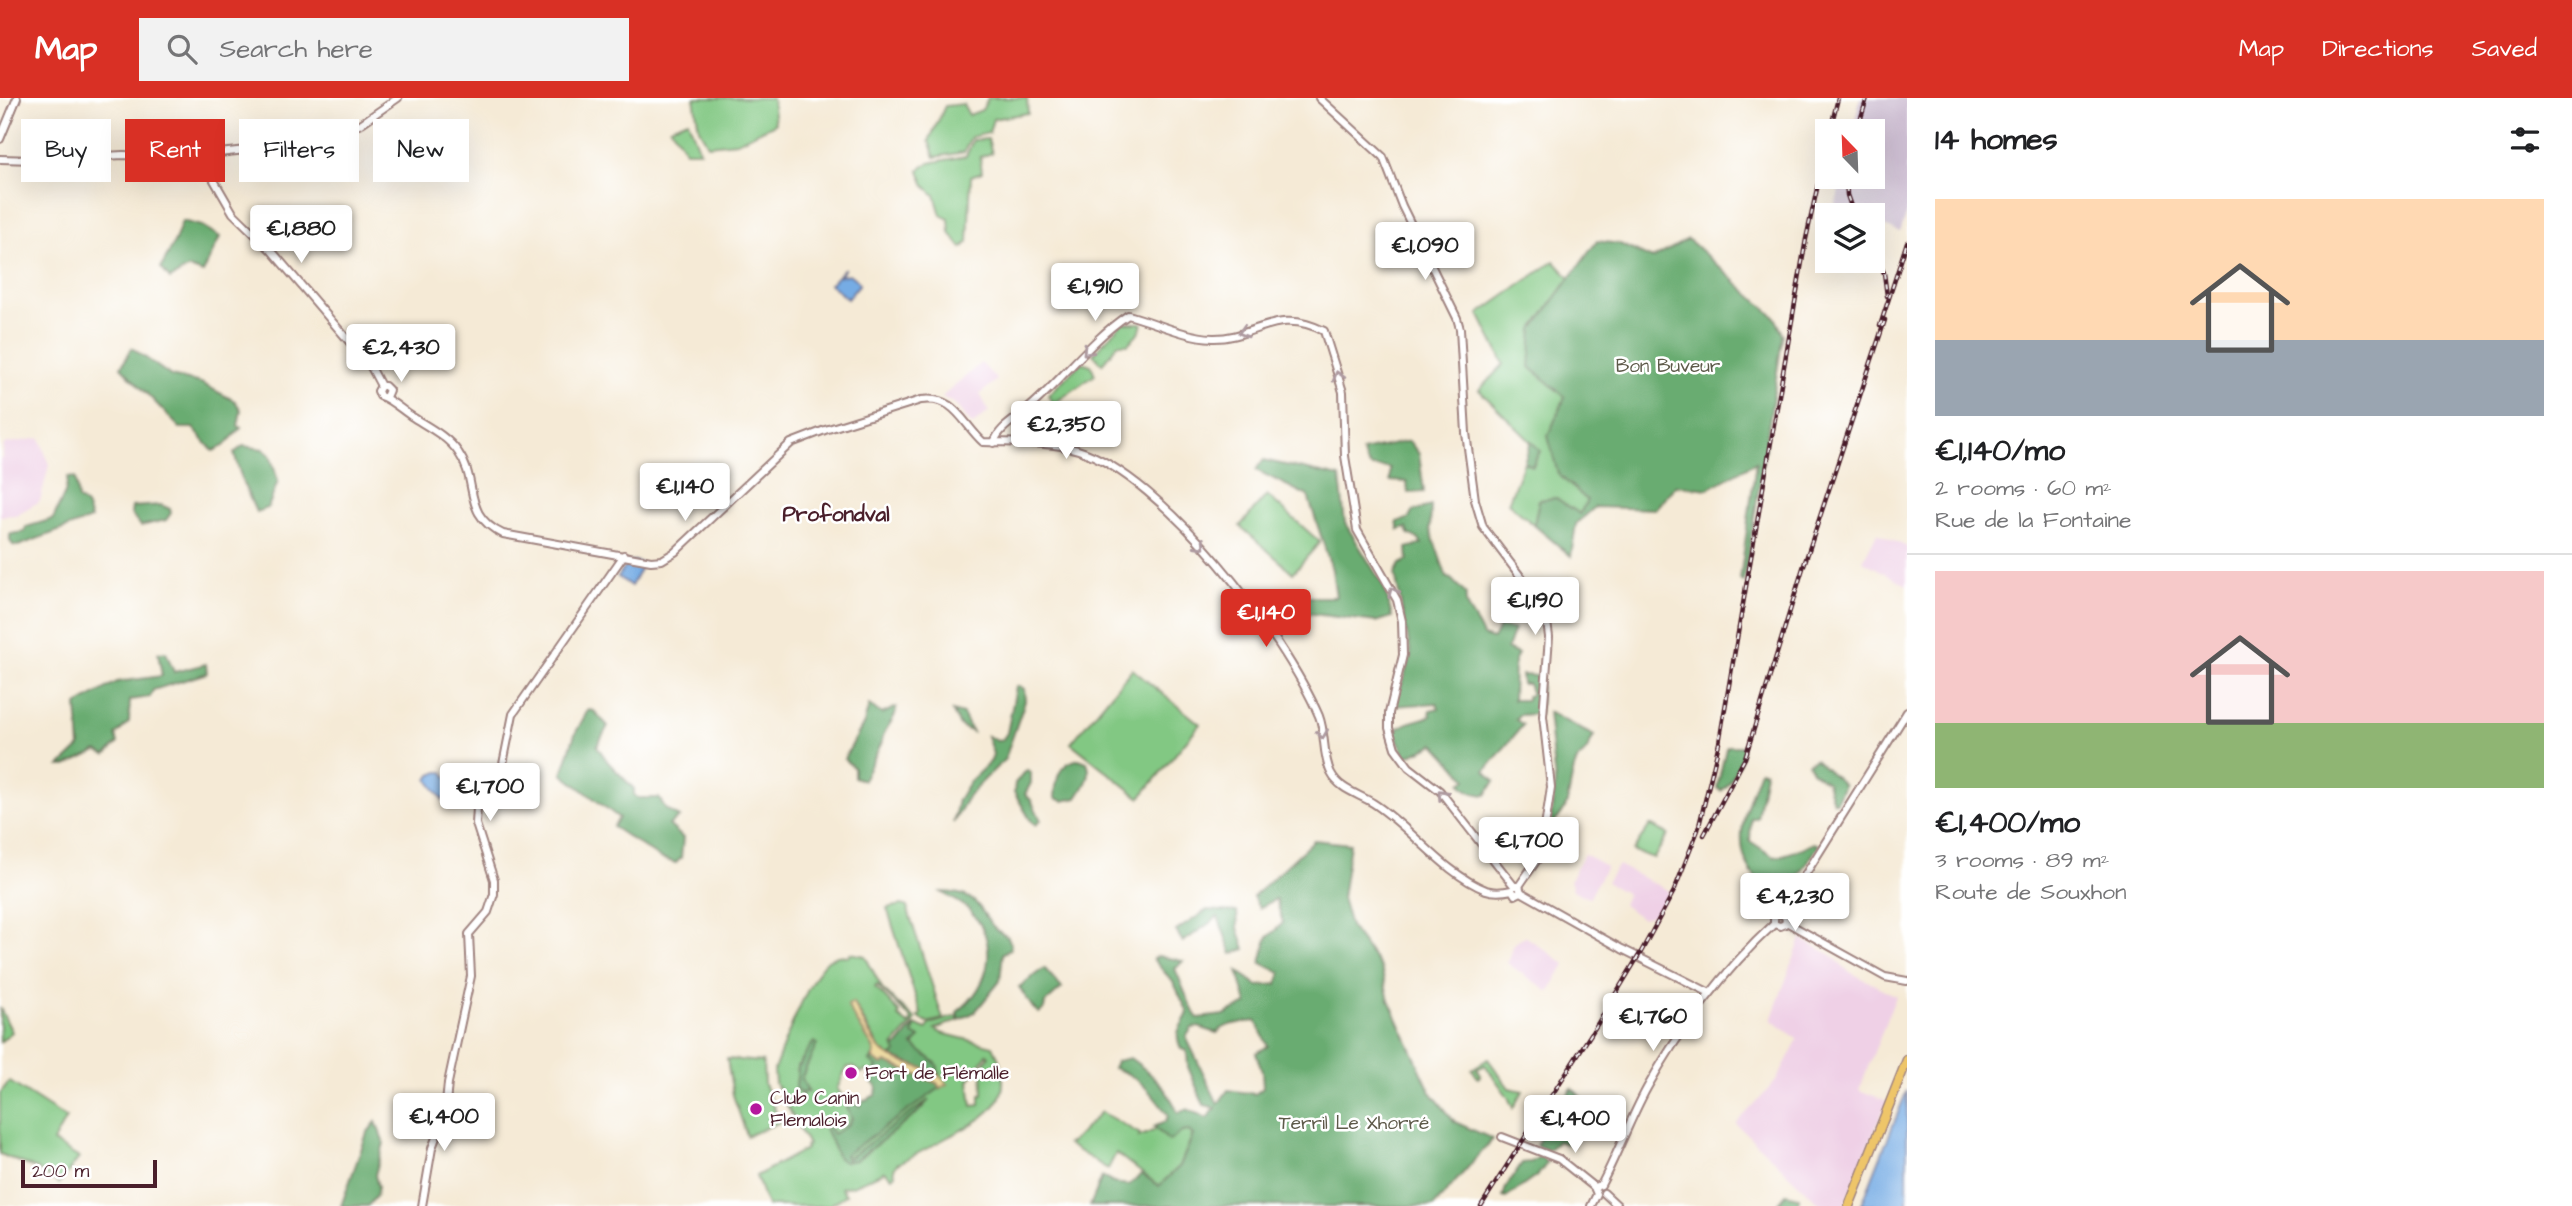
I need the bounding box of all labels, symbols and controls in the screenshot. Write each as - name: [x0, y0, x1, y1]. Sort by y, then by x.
- search box: [139, 18, 629, 81]
- text: Map: [35, 26, 97, 72]
- icon: search: [163, 30, 201, 68]
- text: Search here: [219, 31, 373, 67]
- text: Map: [2239, 32, 2284, 66]
- text: Directions: [2322, 32, 2434, 66]
- text: Saved: [2472, 32, 2537, 66]
- chip: Buy: [21, 119, 111, 182]
- chip: Rent: [125, 119, 225, 182]
- chip: Filters: [239, 119, 359, 182]
- chip: New: [373, 119, 469, 182]
- north arrow: [1815, 119, 1885, 189]
- map controls: [1815, 119, 1885, 273]
- text: 14 homes: [1935, 119, 2058, 161]
- icon: filters: [2506, 121, 2544, 159]
- button: layers: [1815, 203, 1885, 273]
- pin: €1,880: [244, 206, 358, 265]
- text: €1,880: [266, 212, 336, 244]
- pin: €1,090: [1368, 222, 1482, 282]
- text: €1,090: [1391, 229, 1459, 261]
- icon: home: [2177, 245, 2303, 371]
- pin: €1,910: [1038, 264, 1152, 323]
- text: €1,910: [1067, 270, 1123, 302]
- one-way arrow: [1237, 323, 1249, 338]
- pin: €2,430: [344, 324, 458, 384]
- text: €2,430: [362, 331, 440, 363]
- one-way arrow: [1082, 343, 1095, 356]
- park label: Bon Buveur: [1616, 353, 1721, 380]
- one-way arrow: [1332, 370, 1347, 382]
- pin: €2,350: [1009, 402, 1123, 461]
- text: €2,350: [1027, 408, 1105, 440]
- text: €1,140/mo: [1935, 430, 2065, 472]
- pin: €1,140: [628, 464, 742, 523]
- text: €1,140: [656, 470, 714, 502]
- text: 2 rooms · 60 m²: [1935, 472, 2112, 504]
- district label: Profondval: [782, 500, 890, 529]
- text: Rue de la Fontaine: [1935, 504, 2132, 536]
- one-way arrow: [1193, 537, 1205, 550]
- pin: €1,190: [1478, 578, 1592, 637]
- text: €1,190: [1507, 584, 1563, 616]
- one-way arrow: [1387, 587, 1401, 599]
- pin: €1,140: [1209, 589, 1323, 649]
- text: €1,140: [1237, 596, 1295, 628]
- icon: home: [2177, 617, 2303, 743]
- one-way arrow: [1315, 728, 1330, 740]
- pin: €1,700: [433, 764, 547, 823]
- text: €1,700: [456, 770, 524, 802]
- one-way arrow: [1438, 789, 1450, 802]
- text: €1,400/mo: [1935, 802, 2080, 844]
- pin: €1,700: [1472, 818, 1586, 877]
- text: €1,700: [1495, 824, 1563, 856]
- text: 3 rooms · 89 m²: [1935, 844, 2109, 876]
- pin: €4,230: [1738, 874, 1852, 933]
- text: Route de Souxhon: [1935, 876, 2126, 908]
- text: €4,230: [1756, 880, 1834, 912]
- pin: €1,760: [1596, 993, 1710, 1053]
- text: €1,760: [1619, 1000, 1687, 1032]
- place label: Fort de Flémalle: [865, 1060, 1009, 1087]
- marker: Fort de Flémalle: [843, 1065, 859, 1081]
- place label: Club Canin Flemalois: [770, 1085, 859, 1134]
- pin: €1,400: [387, 1094, 501, 1153]
- pin: €1,400: [1518, 1096, 1632, 1155]
- text: €1,400: [409, 1100, 479, 1132]
- marker: Club Canin Flemalois: [748, 1101, 764, 1117]
- text: €1,400: [1540, 1102, 1610, 1134]
- park label: Terril Le Xhorré: [1279, 1110, 1429, 1137]
- scale bar: [21, 1157, 158, 1189]
- text: 200 m: [32, 1158, 89, 1185]

